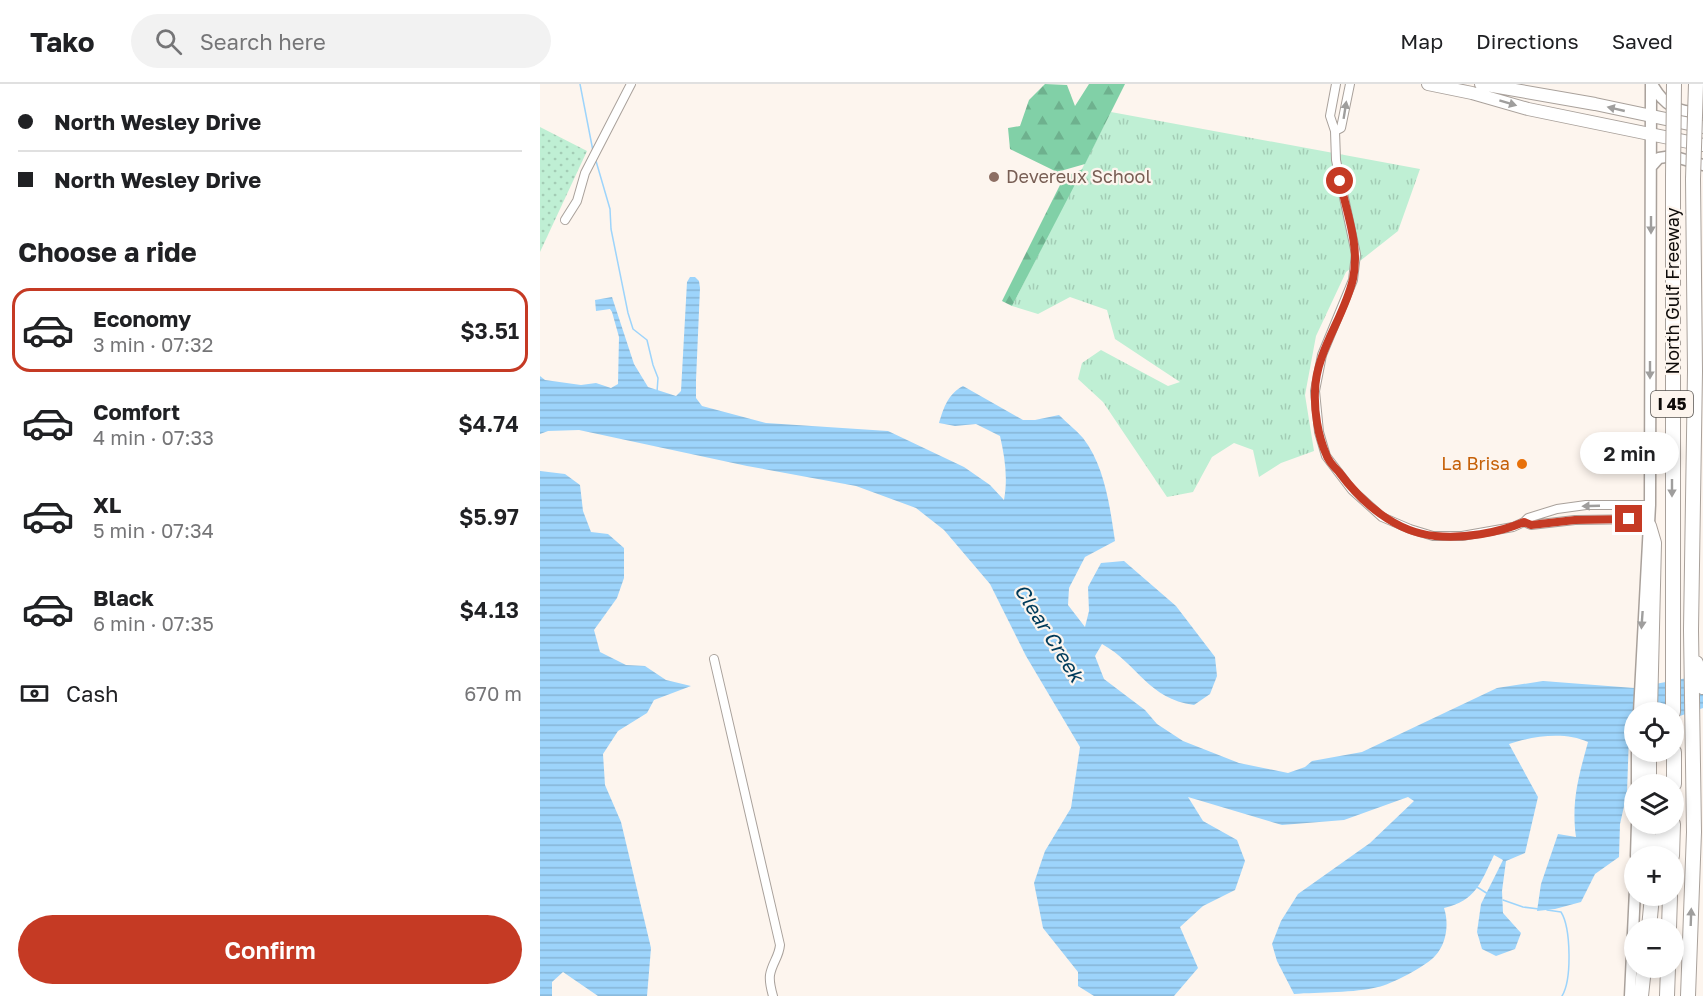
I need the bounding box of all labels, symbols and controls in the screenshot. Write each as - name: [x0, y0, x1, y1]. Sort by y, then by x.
- search box: [131, 14, 551, 68]
- text: Tako: [30, 25, 95, 58]
- icon: search: [152, 25, 185, 58]
- text: Search here: [200, 28, 326, 55]
- text: Map: [1400, 28, 1443, 54]
- text: Directions: [1476, 28, 1579, 54]
- text: Saved: [1612, 28, 1673, 54]
- one-way arrow: [1499, 99, 1517, 108]
- one-way arrow: [1341, 100, 1350, 119]
- one-way arrow: [1607, 103, 1626, 113]
- text: North Wesley Drive: [54, 108, 261, 135]
- place label: Devereux School: [1006, 165, 1151, 187]
- text: North Wesley Drive: [54, 166, 261, 193]
- route start: [1326, 167, 1353, 194]
- marker: Devereux School: [987, 170, 1001, 184]
- street label: North Gulf Freeway: [1661, 207, 1683, 375]
- one-way arrow: [1646, 216, 1656, 235]
- text: Choose a ride: [18, 236, 197, 268]
- icon: car: [21, 303, 75, 357]
- text: Economy: [93, 305, 191, 332]
- text: $3.51: [460, 317, 519, 344]
- text: 3 min · 07:32: [93, 332, 213, 356]
- one-way arrow: [1645, 361, 1655, 380]
- road number: I 45: [1651, 391, 1693, 417]
- icon: car: [21, 396, 75, 450]
- text: Comfort: [93, 398, 180, 425]
- text: $4.74: [458, 410, 519, 437]
- text: 4 min · 07:33: [93, 425, 214, 449]
- callout: 2 min: [1580, 432, 1678, 474]
- text: 2 min: [1604, 441, 1656, 465]
- place label: La Brisa: [1441, 452, 1510, 474]
- marker: La Brisa: [1515, 457, 1529, 471]
- one-way arrow: [1667, 478, 1677, 497]
- icon: car: [21, 489, 75, 543]
- text: XL: [93, 491, 121, 518]
- one-way arrow: [1582, 501, 1601, 510]
- text: $5.97: [459, 503, 519, 530]
- route end: [1615, 505, 1642, 532]
- text: 5 min · 07:34: [93, 518, 214, 542]
- water label: Clear Creek: [1010, 579, 1091, 688]
- icon: car: [21, 582, 75, 636]
- text: Black: [93, 584, 154, 611]
- text: $4.13: [459, 596, 519, 623]
- text: 6 min · 07:35: [93, 611, 214, 635]
- one-way arrow: [1638, 611, 1647, 630]
- icon: cash: [18, 677, 51, 710]
- text: Cash: [66, 680, 119, 707]
- text: 670 m: [464, 681, 522, 705]
- map controls: [1624, 702, 1684, 978]
- button: locate: [1624, 702, 1684, 762]
- button: layers: [1624, 774, 1684, 834]
- button: +: [1624, 846, 1684, 906]
- one-way arrow: [1686, 907, 1696, 926]
- button: Confirm: [18, 915, 522, 984]
- button: −: [1624, 918, 1684, 978]

